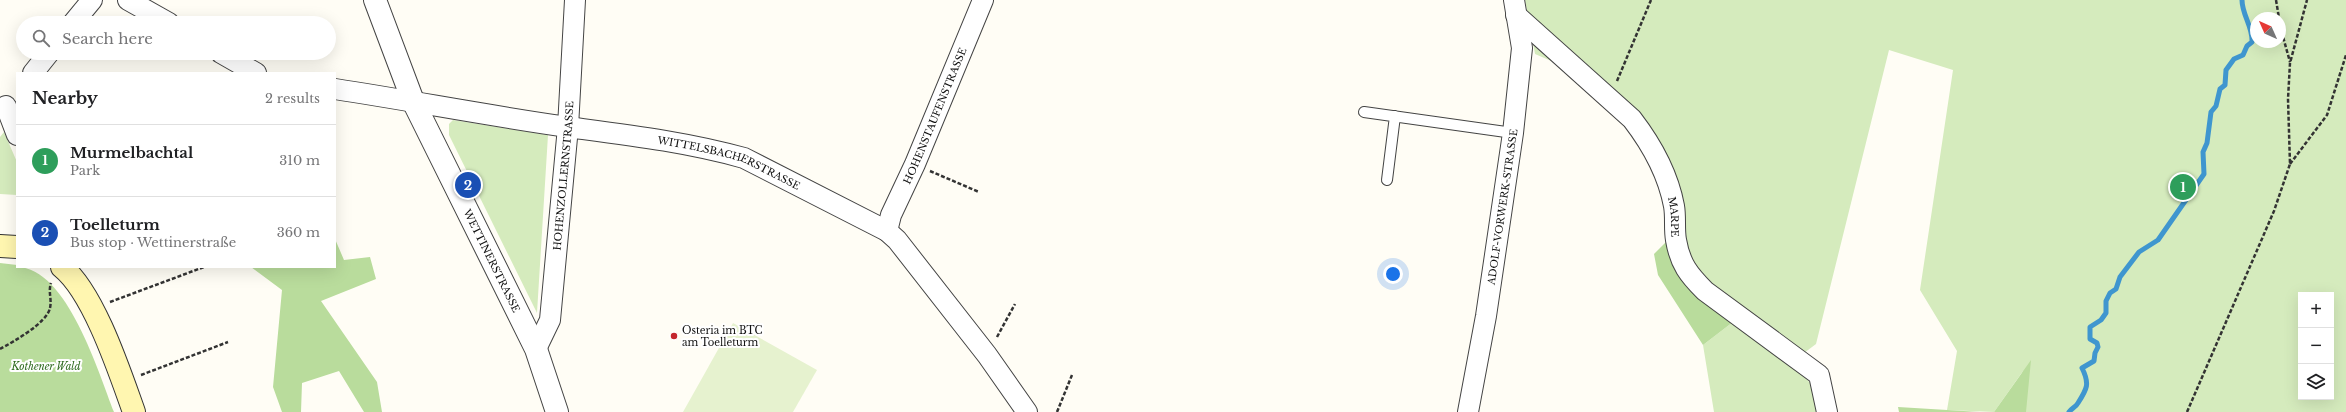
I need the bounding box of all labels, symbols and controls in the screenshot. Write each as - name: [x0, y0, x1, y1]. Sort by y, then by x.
- north arrow: [2250, 12, 2286, 48]
- search box: [16, 16, 336, 60]
- icon: search: [30, 27, 52, 49]
- text: Search here: [62, 29, 153, 48]
- street label: HOHENSTAUFENSTRASSE: [901, 46, 970, 186]
- text: Nearby: [32, 88, 98, 109]
- text: 2 results: [265, 90, 320, 107]
- street label: HOHENZOLLERNSTRASSE: [551, 101, 576, 251]
- street label: ADOLF-VORWERK-STRASSE: [1485, 128, 1520, 287]
- street label: WITTELSBACHERSTRASSE: [656, 133, 802, 193]
- text: Murmelbachtal: [70, 143, 193, 162]
- text: 1: [42, 152, 48, 169]
- text: 310 m: [279, 152, 320, 169]
- text: Park: [70, 162, 100, 179]
- pin: 2: [455, 170, 481, 200]
- pin: 1: [2170, 172, 2196, 202]
- street label: MARPE: [1665, 195, 1681, 237]
- street label: WETTINERSTRASSE: [460, 206, 523, 315]
- text: Toelleturm: [70, 215, 160, 234]
- text: 2: [41, 224, 49, 241]
- text: 360 m: [277, 224, 320, 241]
- text: Bus stop · Wettinerstraße: [70, 234, 236, 251]
- your location: [1383, 264, 1403, 284]
- map controls: [2298, 292, 2334, 400]
- button: +: [2298, 292, 2334, 328]
- place label: Osteria im BTC am Toelleturm: [682, 324, 762, 349]
- button: −: [2298, 328, 2334, 364]
- marker: Osteria im BTC am Toelleturm: [669, 331, 679, 341]
- park label: Kothener Wald: [11, 360, 80, 373]
- button: layers: [2298, 364, 2334, 400]

